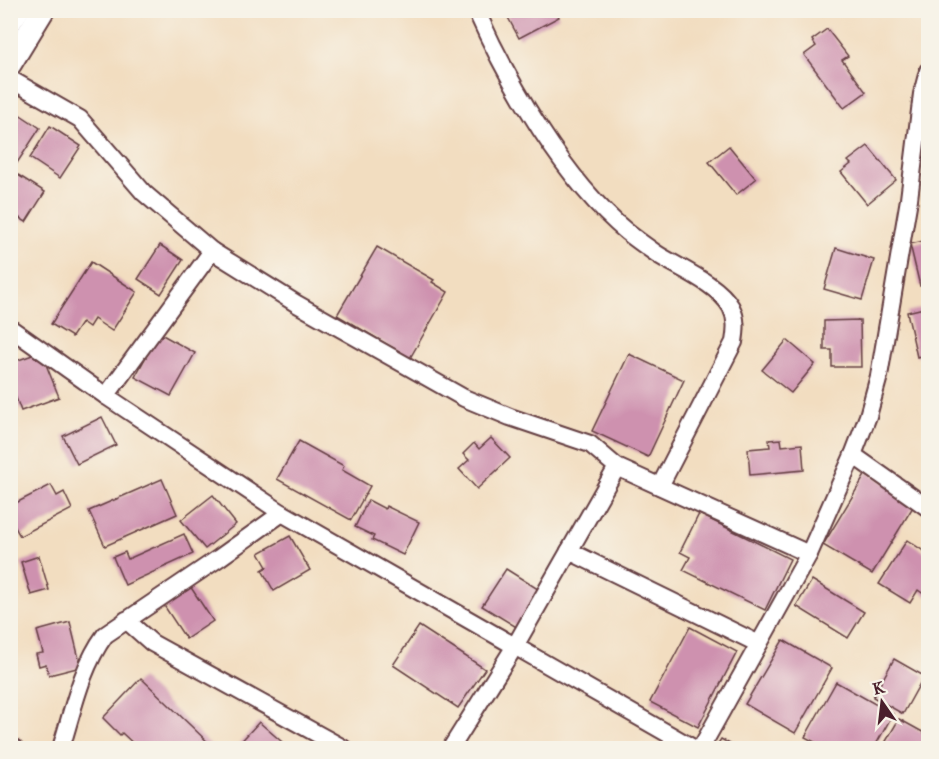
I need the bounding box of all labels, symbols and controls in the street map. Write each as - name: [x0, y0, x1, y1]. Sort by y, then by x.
- north arrow: [852, 672, 912, 732]
- text: K: [871, 677, 887, 699]

